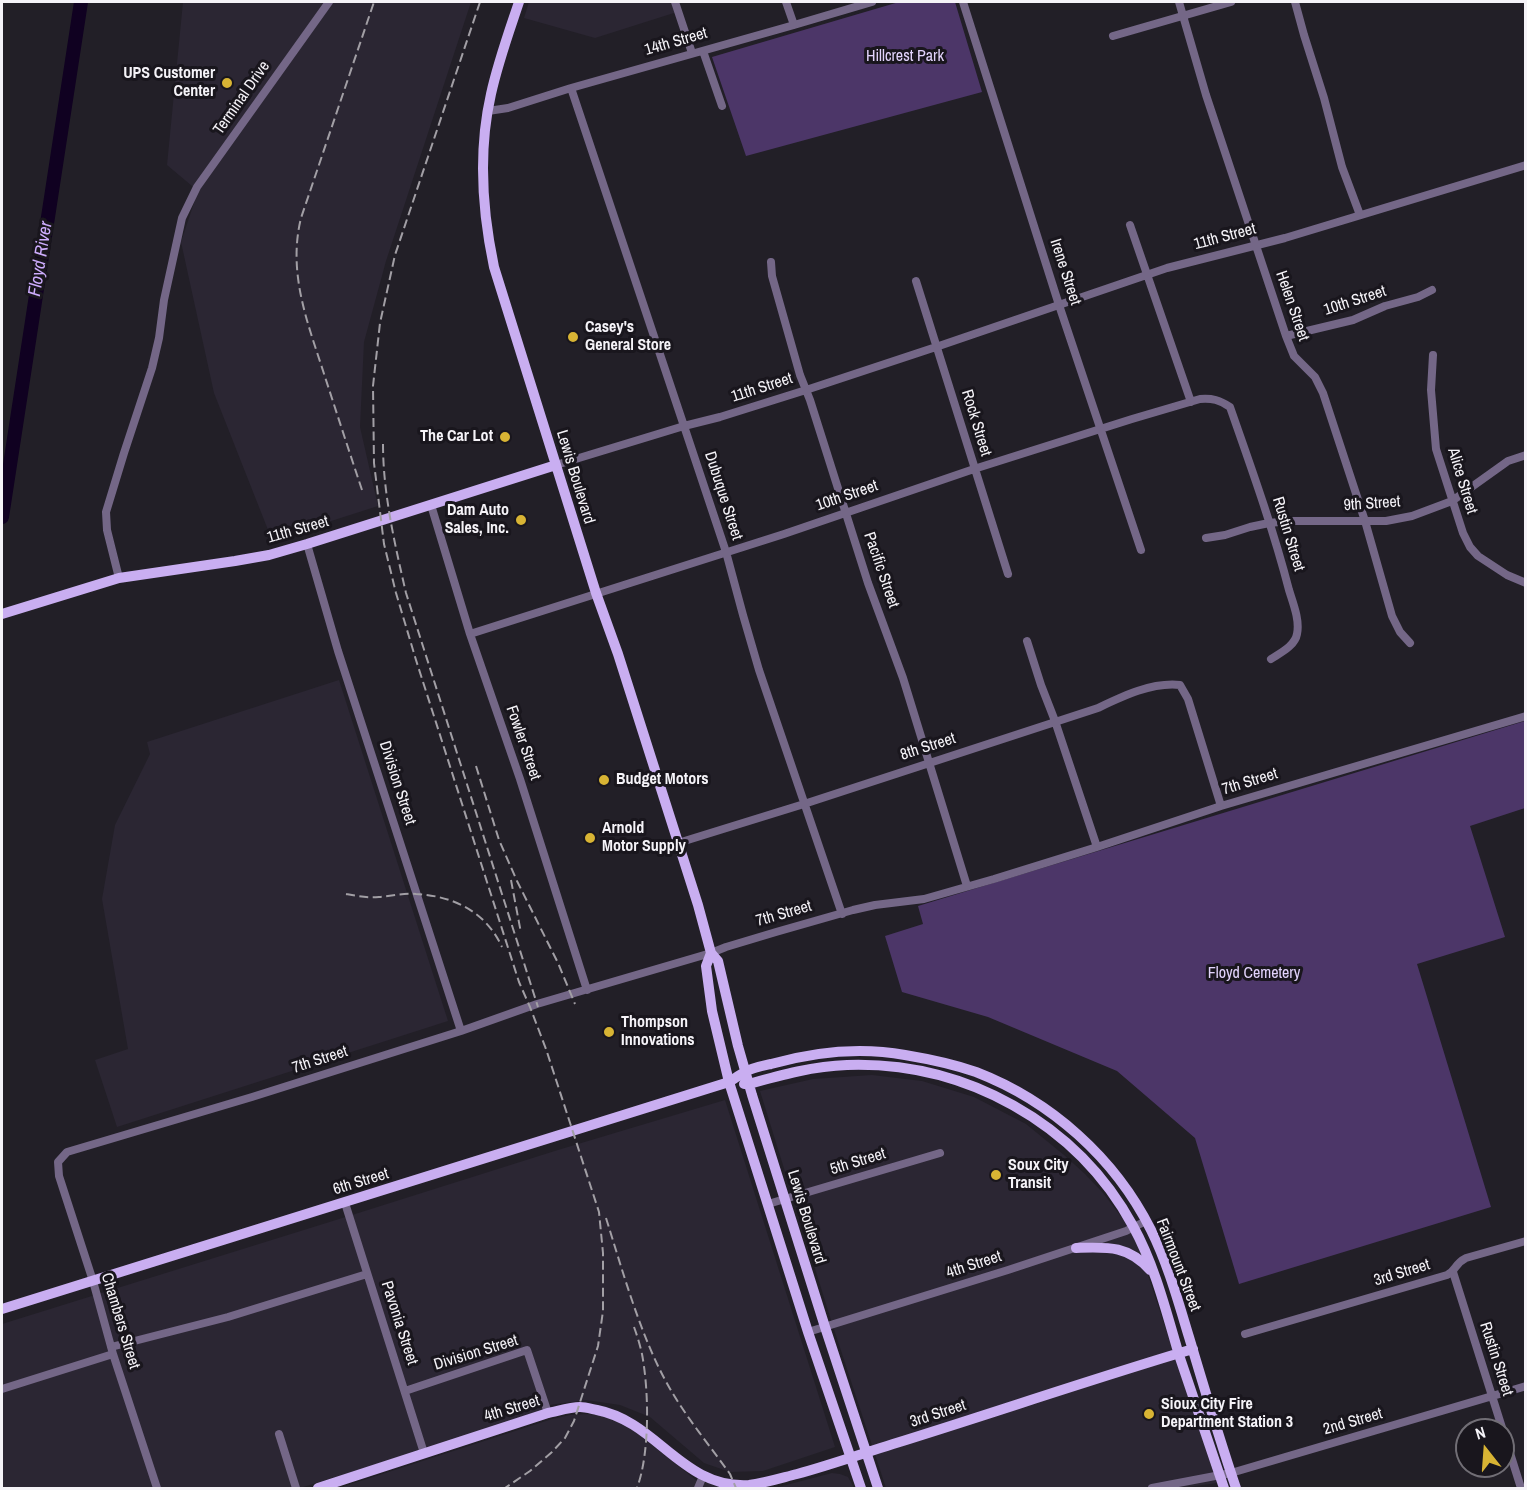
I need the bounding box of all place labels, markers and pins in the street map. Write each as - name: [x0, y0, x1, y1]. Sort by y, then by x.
- place label: UPS Customer Center: [123, 64, 215, 102]
- marker: UPS Customer Center: [220, 76, 234, 90]
- place label: Casey's General Store: [585, 318, 671, 356]
- marker: Casey's General Store: [566, 330, 580, 344]
- place label: The Car Lot: [420, 427, 493, 447]
- marker: The Car Lot: [498, 430, 512, 444]
- place label: Dam Auto Sales, Inc.: [445, 501, 509, 539]
- marker: Dam Auto Sales, Inc.: [514, 513, 528, 527]
- place label: Budget Motors: [616, 770, 709, 790]
- marker: Budget Motors: [597, 773, 611, 787]
- place label: Arnold Motor Supply: [602, 819, 686, 857]
- marker: Arnold Motor Supply: [583, 831, 597, 845]
- place label: Thompson Innovations: [621, 1013, 695, 1051]
- marker: Thompson Innovations: [602, 1025, 616, 1039]
- place label: Soux City Transit: [1008, 1156, 1069, 1194]
- marker: Soux City Transit: [989, 1168, 1003, 1182]
- place label: Sioux City Fire Department Station 3: [1161, 1395, 1293, 1433]
- marker: Sioux City Fire Department Station 3: [1142, 1407, 1156, 1421]

